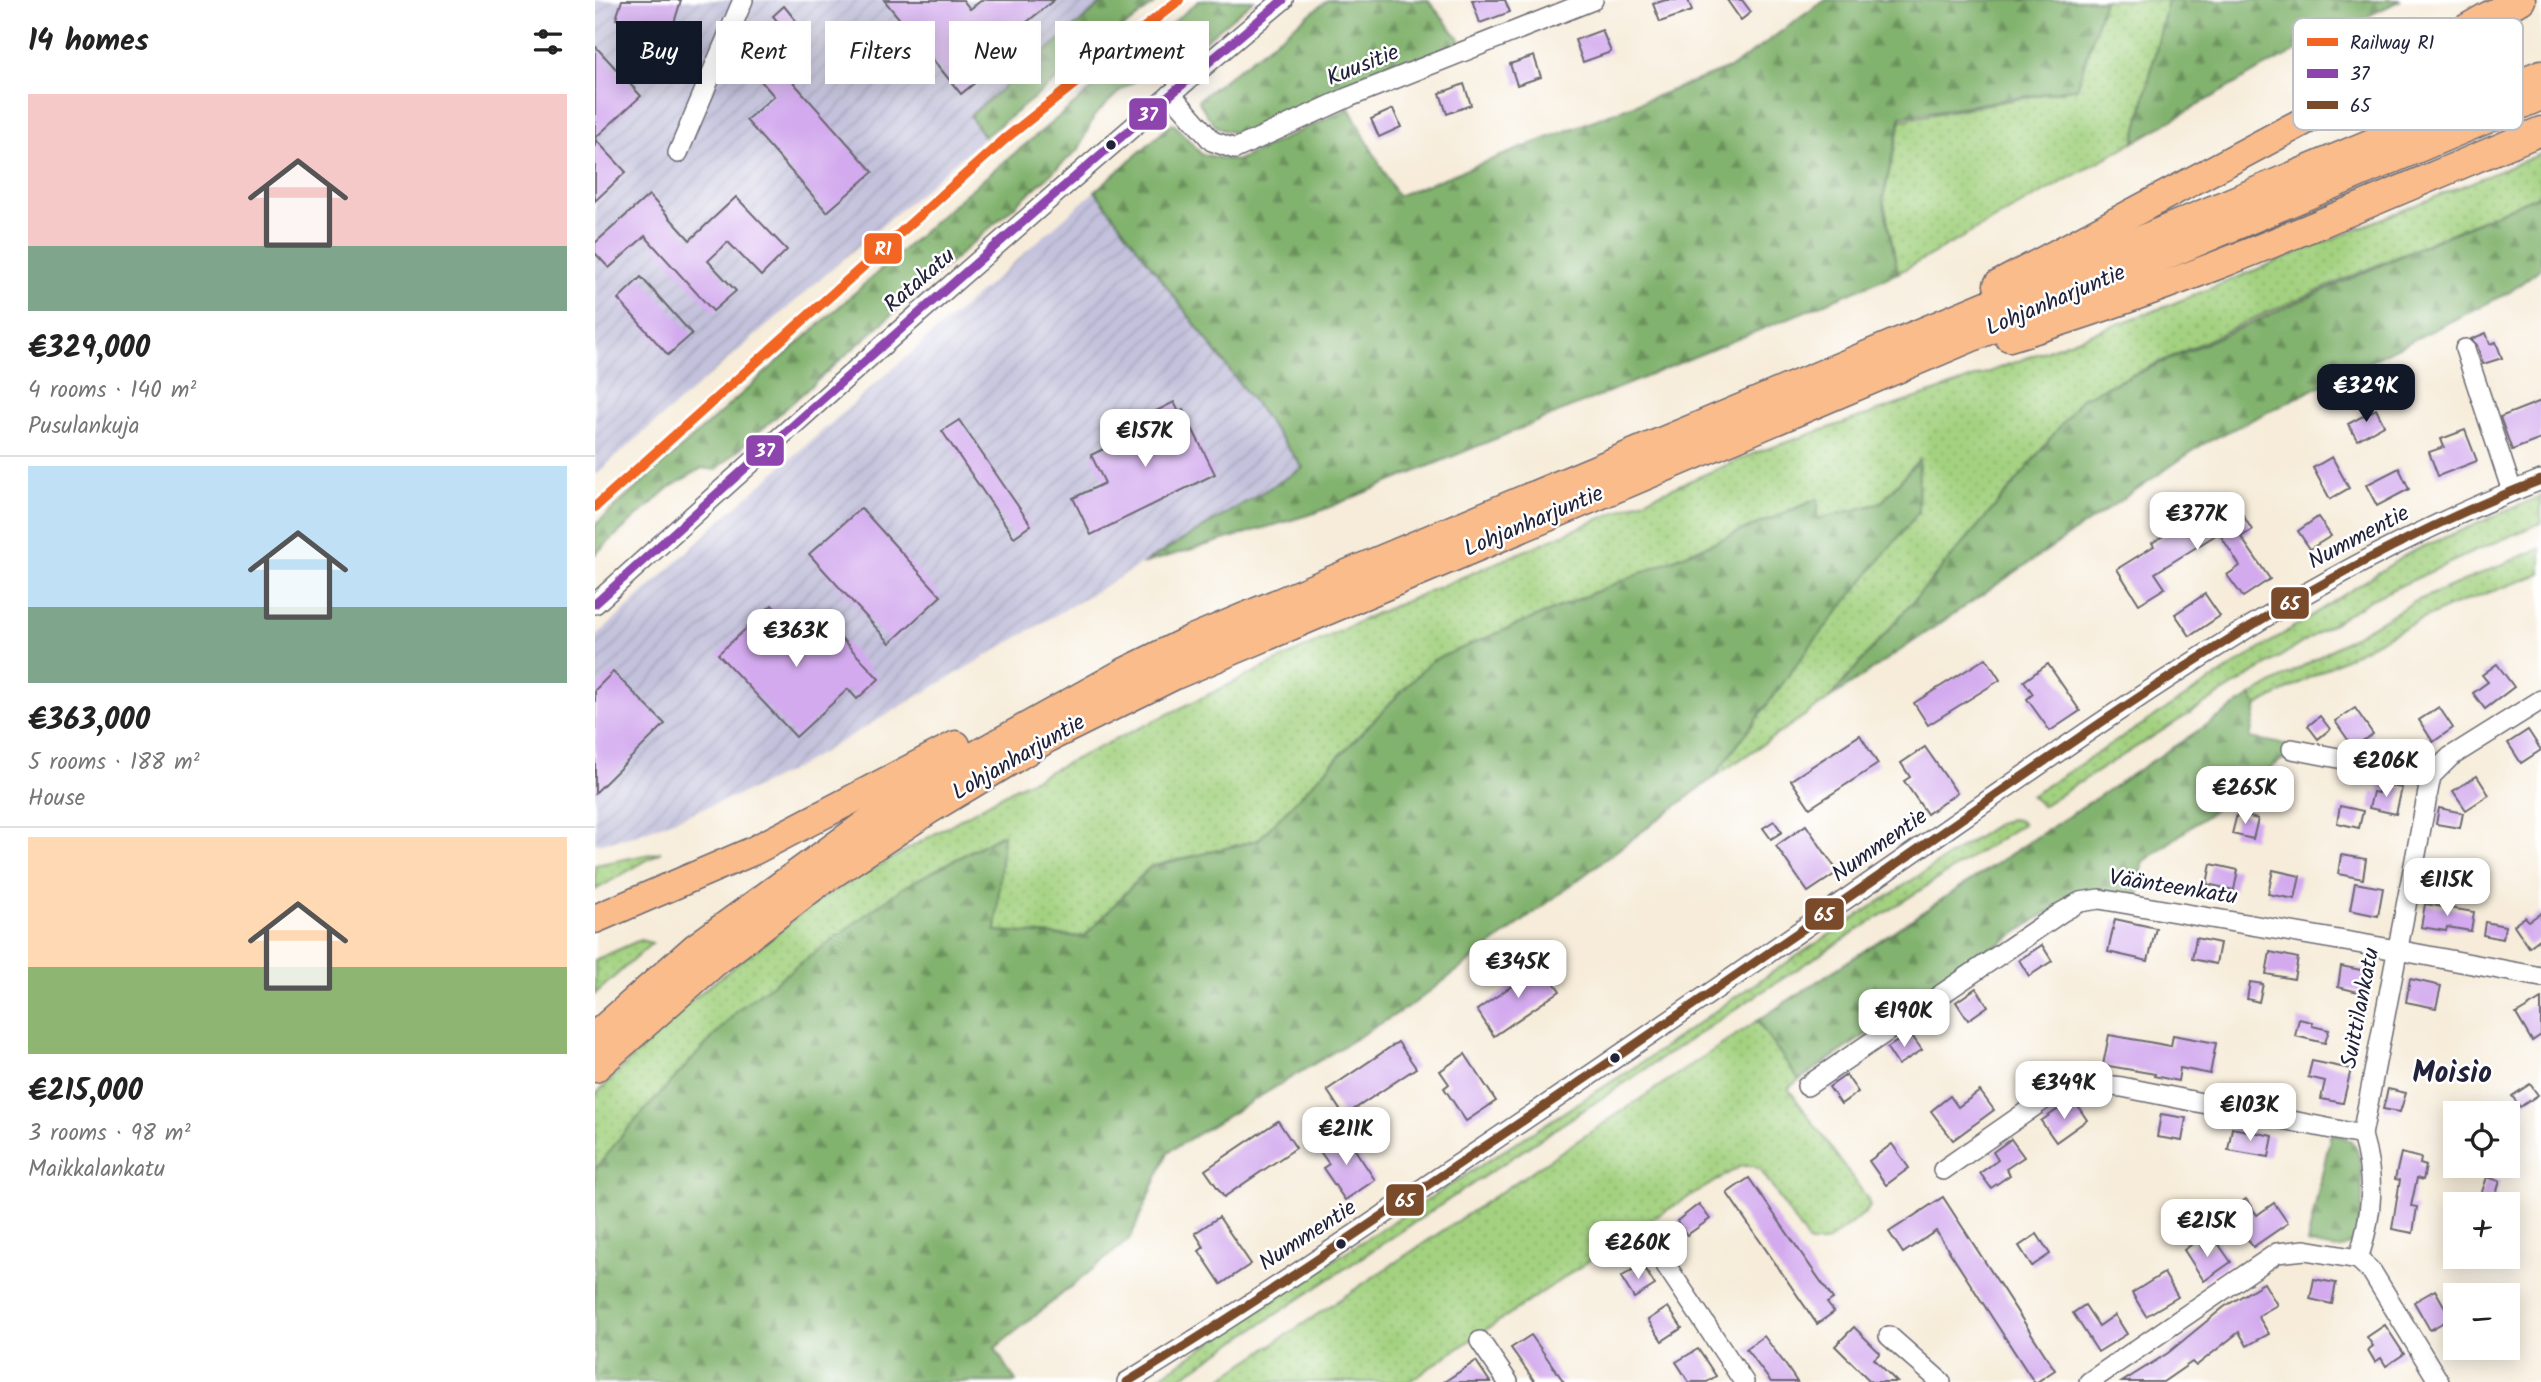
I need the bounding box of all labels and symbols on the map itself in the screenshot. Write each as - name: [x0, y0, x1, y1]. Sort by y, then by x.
- legend: [2293, 18, 2523, 130]
- text: Railway R1: [2350, 29, 2435, 59]
- street label: Kuusitie: [1321, 35, 1405, 97]
- text: 37: [2350, 60, 2371, 90]
- text: 65: [2350, 92, 2373, 122]
- line badge: 37: [1128, 97, 1168, 131]
- text: 37: [1137, 101, 1159, 131]
- unlabelled marker: [1104, 138, 1118, 152]
- line badge: R1: [863, 232, 903, 265]
- text: R1: [874, 235, 892, 265]
- street label: Ratakatu: [876, 239, 964, 323]
- street label: Lohjanharjuntie: [1980, 255, 2132, 347]
- pin: €329K: [2317, 364, 2415, 424]
- pin: €157K: [1096, 410, 1194, 469]
- line badge: 37: [745, 434, 785, 467]
- text: 37: [754, 437, 776, 467]
- street label: Lohjanharjuntie: [1458, 476, 1610, 568]
- pin: €377K: [2148, 492, 2246, 552]
- street label: Nummentie: [2302, 496, 2416, 580]
- line badge: 65: [2270, 586, 2310, 620]
- text: 65: [2280, 590, 2301, 620]
- pin: €363K: [747, 610, 845, 669]
- street label: Lohjanharjuntie: [946, 705, 1092, 811]
- pin: €206K: [2337, 740, 2435, 799]
- pin: €265K: [2196, 766, 2294, 826]
- street label: Nummentie: [1824, 800, 1936, 892]
- pin: €115K: [2398, 858, 2496, 918]
- street label: Väänteenkatu: [2106, 860, 2240, 916]
- line badge: 65: [1804, 897, 1845, 931]
- text: 65: [1814, 901, 1835, 931]
- pin: €345K: [1469, 940, 1567, 1000]
- street label: Suittilankatu: [2332, 945, 2390, 1071]
- pin: €190K: [1855, 990, 1953, 1049]
- district label: Moisio: [2412, 1050, 2492, 1098]
- unlabelled marker: [1608, 1051, 1622, 1065]
- pin: €349K: [2015, 1062, 2113, 1121]
- pin: €103K: [2201, 1084, 2299, 1143]
- pin: €211K: [1297, 1108, 1395, 1167]
- line badge: 65: [1385, 1183, 1425, 1217]
- text: 65: [1395, 1187, 1416, 1217]
- street label: Nummentie: [1252, 1191, 1364, 1281]
- pin: €215K: [2158, 1200, 2256, 1259]
- pin: €260K: [1589, 1222, 1687, 1281]
- unlabelled marker: [1334, 1237, 1348, 1251]

